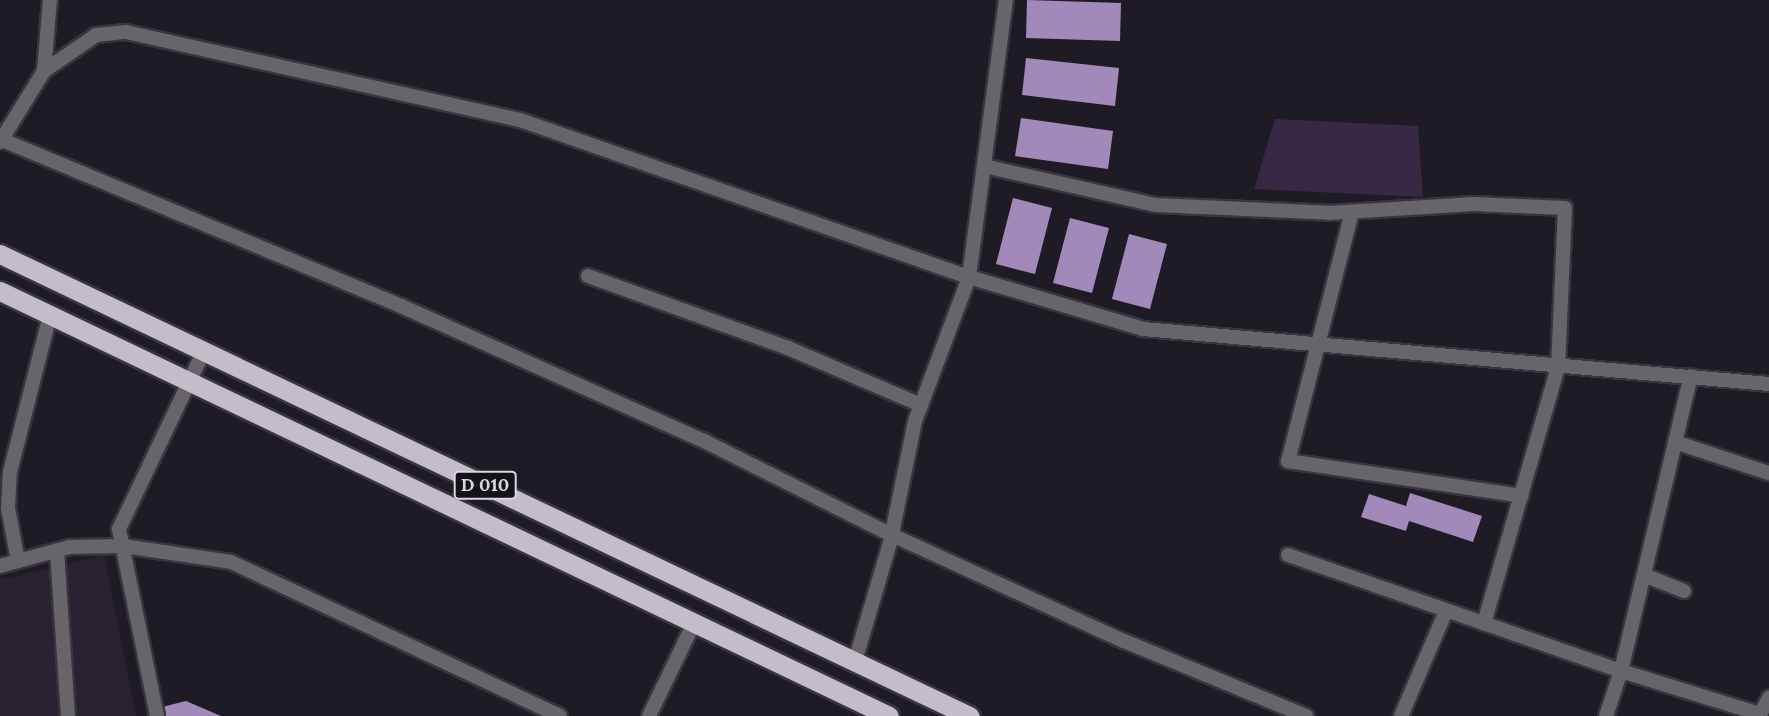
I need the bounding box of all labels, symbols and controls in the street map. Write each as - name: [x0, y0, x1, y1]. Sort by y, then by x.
- road number: D 010: [454, 471, 516, 500]

